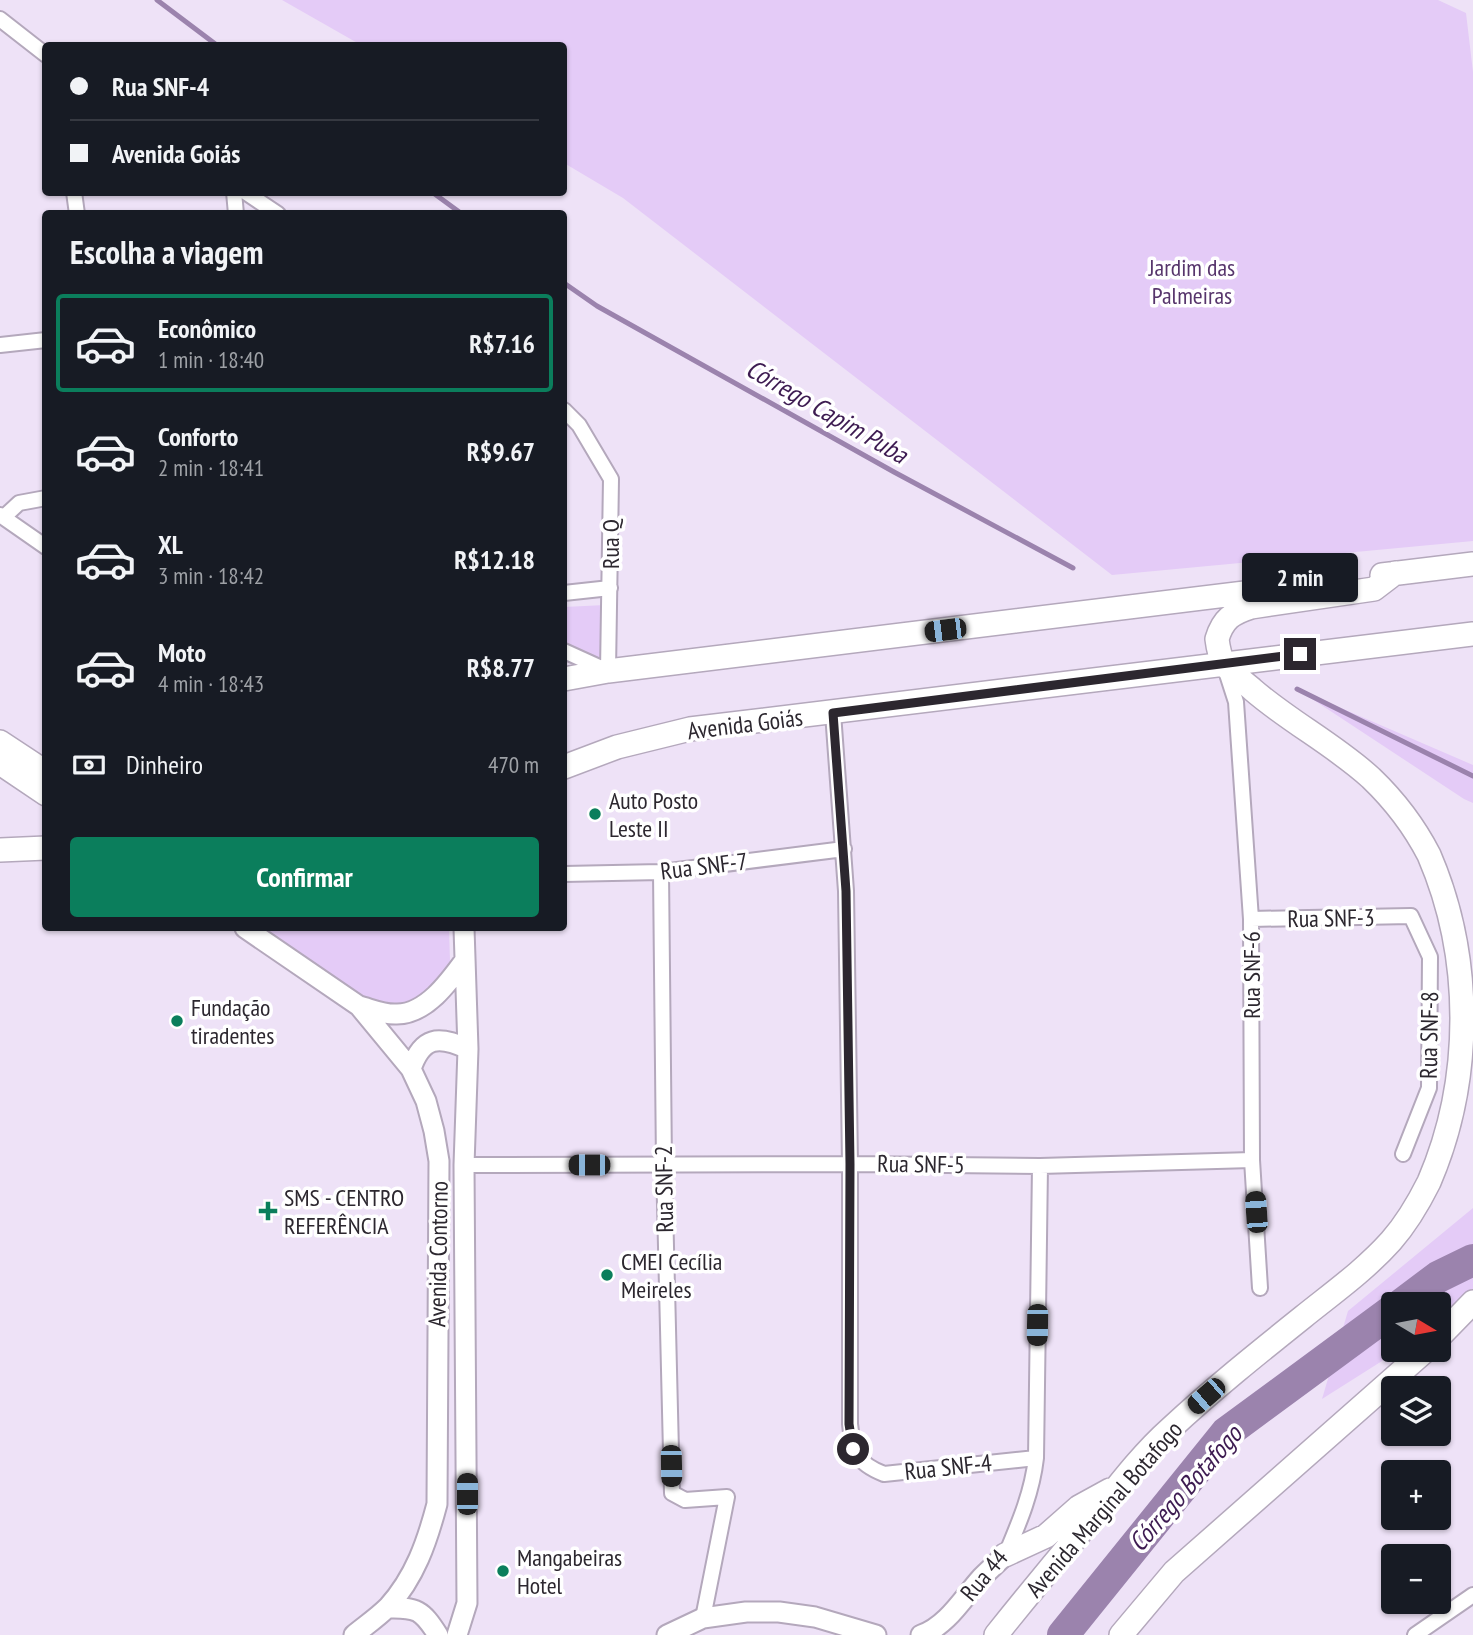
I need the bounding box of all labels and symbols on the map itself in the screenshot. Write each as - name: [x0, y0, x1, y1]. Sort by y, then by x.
- park label: Jardim das Palmeiras: [1148, 252, 1235, 311]
- water label: Córrego Capim Puba: [741, 352, 915, 471]
- street label: Rua Q: [595, 518, 626, 569]
- callout: 2 min: [1242, 552, 1358, 602]
- car: [923, 617, 968, 643]
- route end: [1284, 638, 1316, 670]
- street label: Avenida Goiás: [686, 702, 804, 746]
- place label: Auto Posto Leste II: [609, 785, 698, 844]
- marker: Auto Posto Leste II: [587, 806, 603, 822]
- street label: Rua SNF-7: [659, 845, 749, 887]
- street label: Rua SNF-3: [1287, 902, 1375, 934]
- street label: Rua SNF-6: [1236, 931, 1267, 1019]
- street label: Rua SNF-8: [1413, 991, 1445, 1079]
- place label: Fundação tiradentes: [191, 992, 274, 1051]
- marker: Fundação tiradentes: [169, 1013, 185, 1029]
- street label: Rua SNF-2: [648, 1145, 680, 1233]
- street label: Rua SNF-5: [877, 1148, 965, 1180]
- car: [569, 1155, 611, 1176]
- street label: Avenida Contorno: [421, 1181, 455, 1327]
- place label: SMS - CENTRO REFERÊNCIA: [284, 1182, 404, 1241]
- car: [1245, 1190, 1268, 1234]
- marker: SMS - CENTRO REFERÊNCIA: [258, 1201, 278, 1221]
- place label: CMEI Cecília Meireles: [621, 1246, 722, 1305]
- marker: CMEI Cecília Meireles: [599, 1267, 615, 1283]
- north arrow: [1381, 1292, 1451, 1362]
- car: [1027, 1304, 1048, 1346]
- car: [1184, 1374, 1229, 1418]
- street label: Avenida Marginal Botafogo: [1019, 1415, 1189, 1603]
- water label: Córrego Botafogo: [1121, 1417, 1250, 1558]
- route start: [837, 1433, 869, 1465]
- car: [661, 1445, 682, 1487]
- street label: Rua SNF-4: [903, 1447, 993, 1487]
- car: [457, 1473, 478, 1515]
- place label: Mangabeiras Hotel: [517, 1542, 622, 1601]
- street label: Rua 44: [953, 1543, 1015, 1607]
- marker: Mangabeiras Hotel: [495, 1563, 511, 1579]

